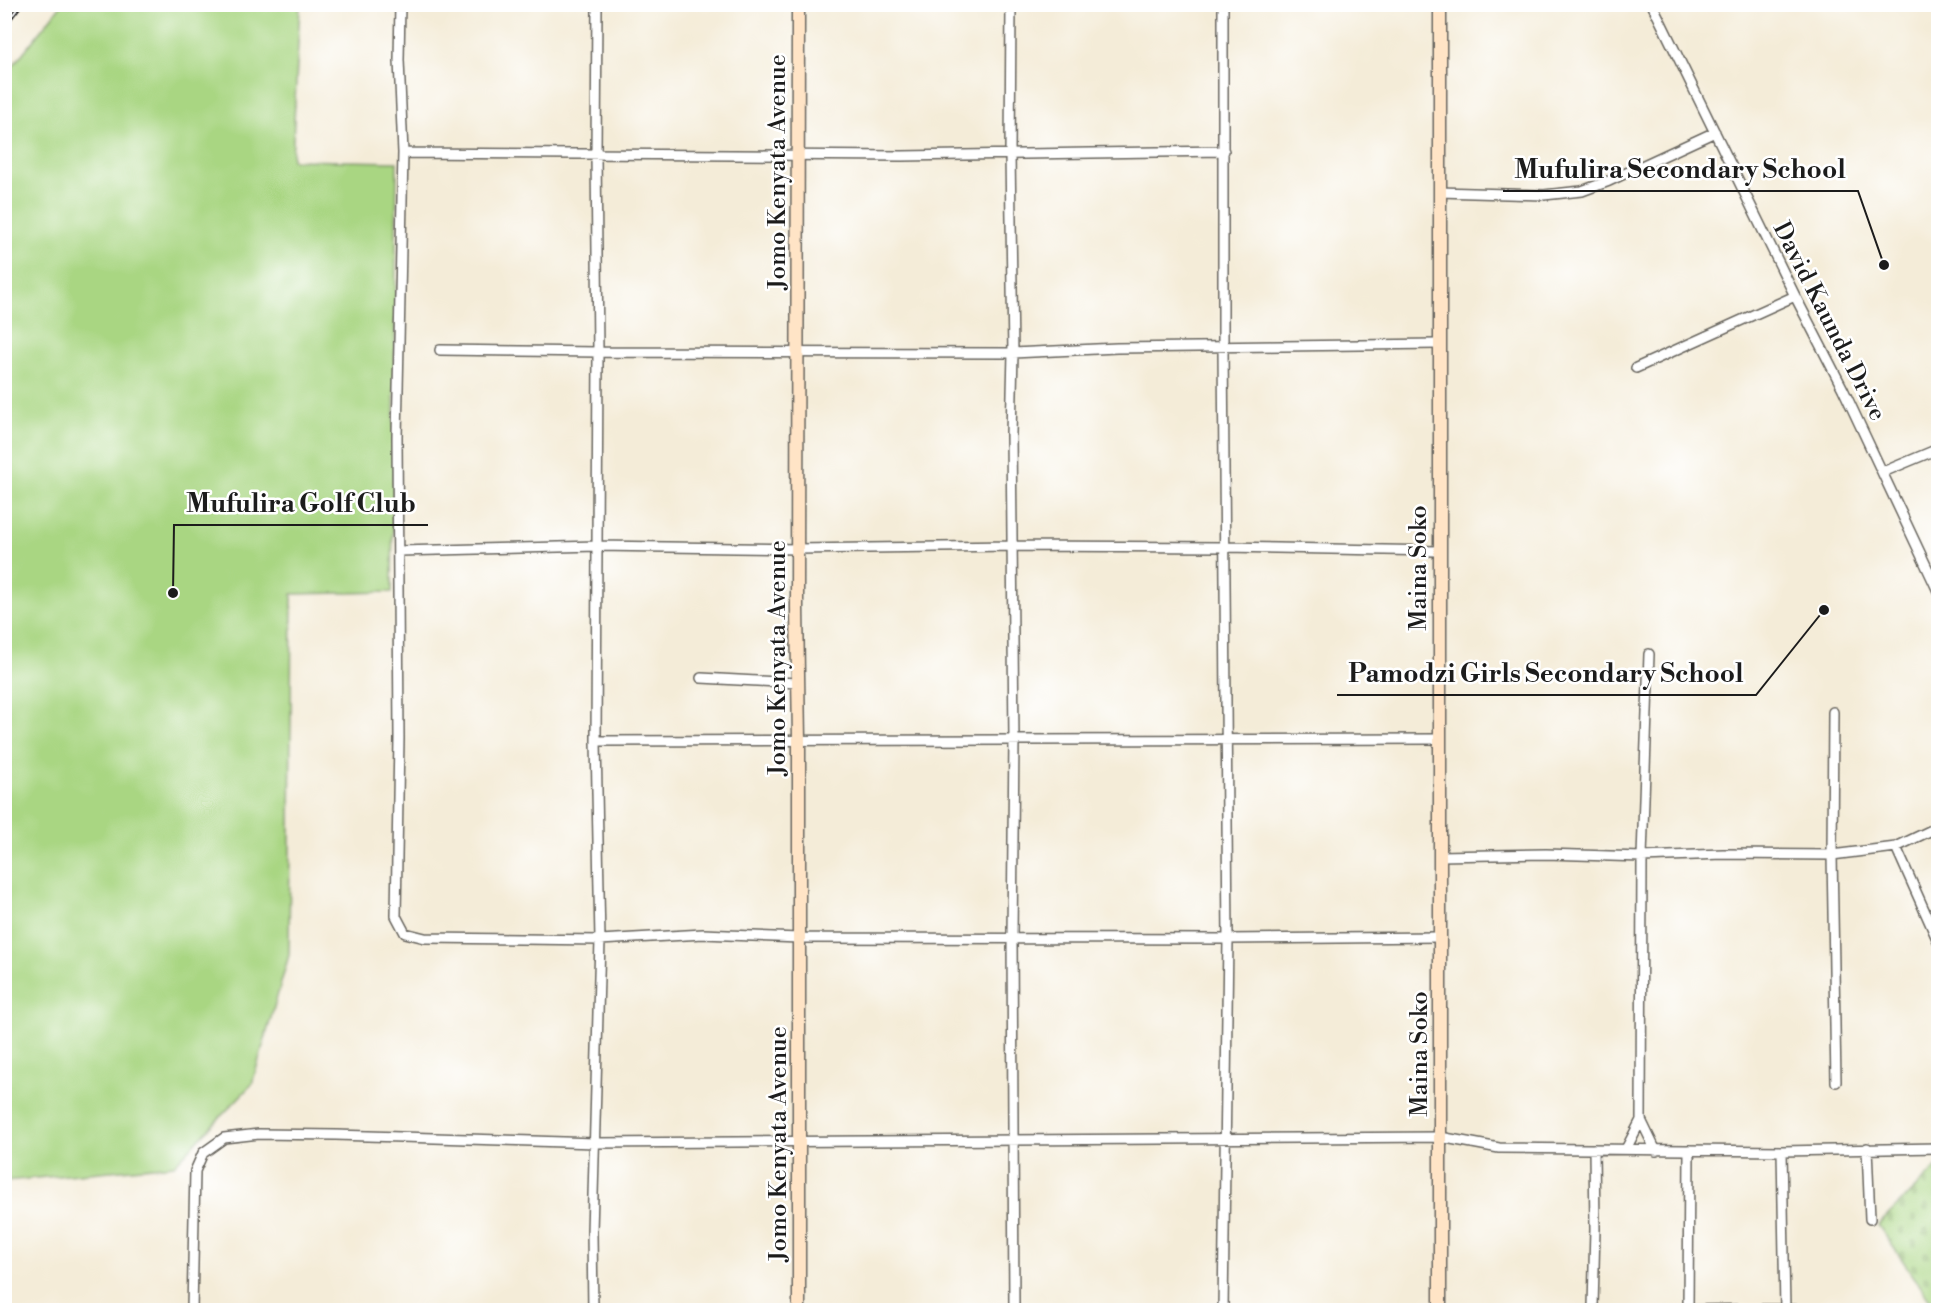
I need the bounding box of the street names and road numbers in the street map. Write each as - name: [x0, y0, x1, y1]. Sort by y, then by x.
- street label: Jomo Kenyata Avenue: [763, 54, 793, 291]
- street label: David Kaunda Drive: [1766, 217, 1892, 426]
- street label: Maina Soko: [1404, 505, 1434, 631]
- street label: Jomo Kenyata Avenue: [763, 540, 793, 777]
- street label: Maina Soko: [1405, 991, 1435, 1117]
- street label: Jomo Kenyata Avenue: [764, 1026, 794, 1263]

